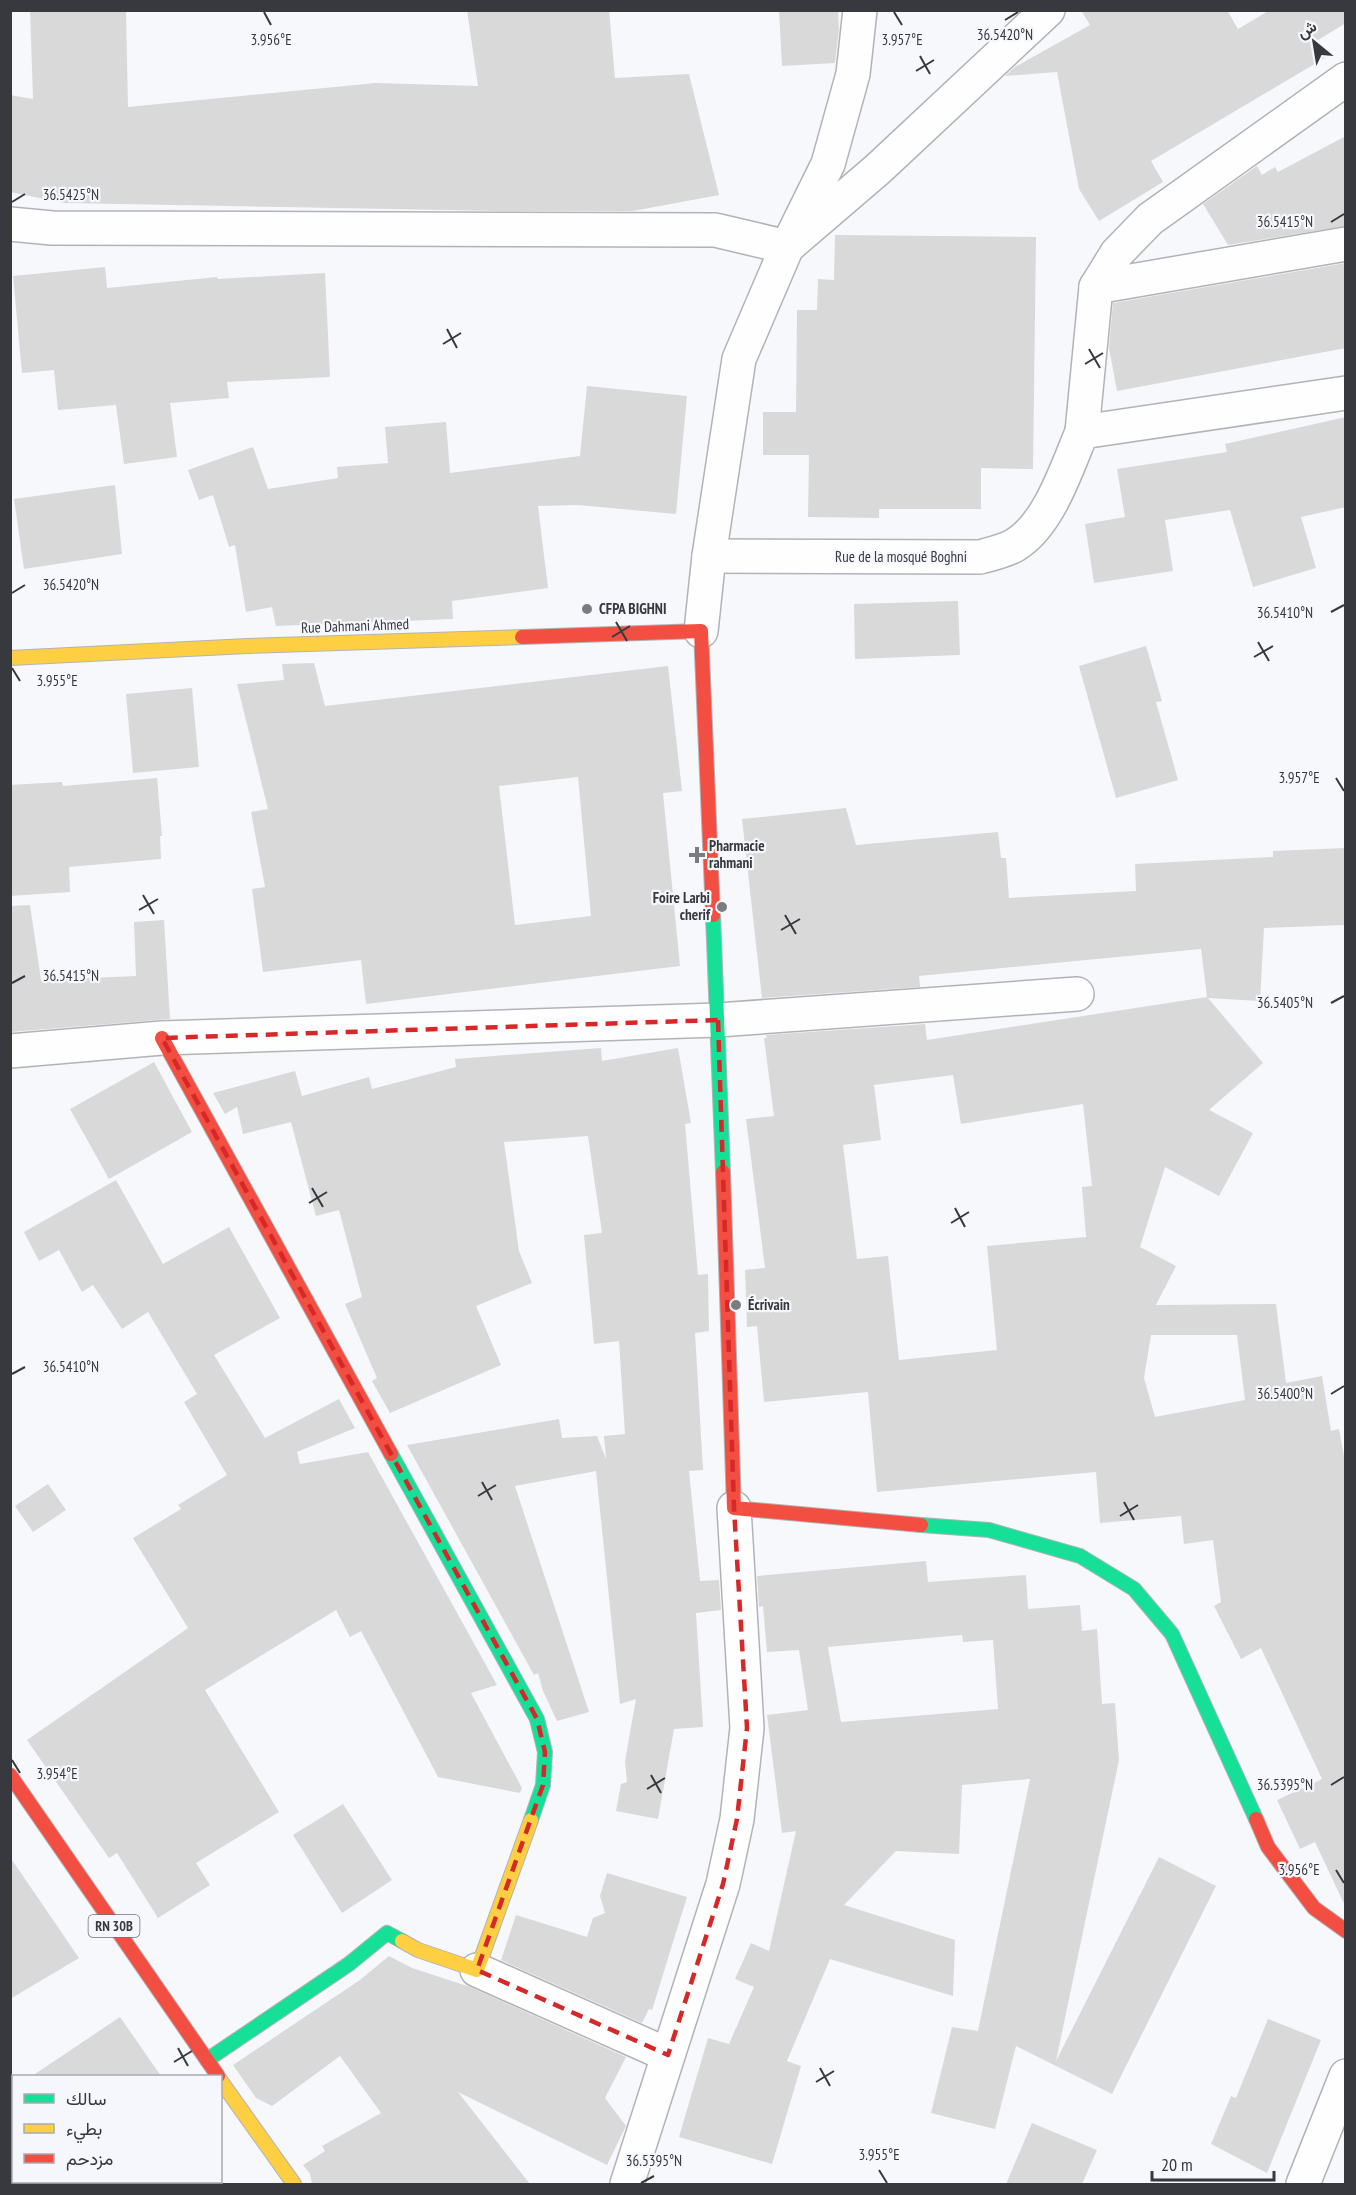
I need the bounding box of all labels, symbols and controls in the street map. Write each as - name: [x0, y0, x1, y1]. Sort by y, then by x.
- north arrow: [1284, 12, 1344, 72]
- text: ش: [1293, 16, 1320, 42]
- text: 36.5420°N: [977, 25, 1033, 44]
- text: 3.956°E: [250, 30, 292, 49]
- text: 3.957°E: [881, 30, 923, 49]
- text: 36.5425°N: [43, 185, 99, 204]
- text: 36.5415°N: [1257, 212, 1313, 231]
- street label: Rue de la mosqué Boghni: [835, 547, 967, 566]
- text: 36.5420°N: [43, 575, 99, 594]
- place label: CFPA BIGHNI: [599, 599, 666, 618]
- marker: CFPA BIGHNI: [580, 602, 594, 616]
- text: 36.5410°N: [1257, 603, 1313, 622]
- street label: Rue Dahmani Ahmed: [301, 614, 409, 637]
- text: 3.955°E: [36, 671, 78, 690]
- text: 3.957°E: [1278, 768, 1320, 787]
- place label: Pharmacie rahmani: [709, 836, 765, 872]
- marker: Pharmacie rahmani: [690, 848, 704, 862]
- place label: Foire Larbi cherif: [653, 888, 711, 924]
- marker: Foire Larbi cherif: [715, 900, 729, 914]
- text: 36.5415°N: [43, 966, 99, 985]
- text: 36.5405°N: [1257, 993, 1313, 1012]
- place label: Écrivain: [748, 1295, 790, 1314]
- marker: Écrivain: [729, 1298, 743, 1312]
- text: 36.5410°N: [43, 1357, 99, 1376]
- text: 36.5400°N: [1257, 1384, 1313, 1403]
- text: 3.954°E: [36, 1764, 78, 1783]
- text: 36.5395°N: [1257, 1775, 1313, 1794]
- text: 3.956°E: [1278, 1860, 1320, 1879]
- road number: RN 30B: [88, 1915, 140, 1937]
- legend: [12, 2075, 222, 2183]
- text: سالك: [66, 2087, 106, 2110]
- text: بطيء: [66, 2117, 102, 2144]
- scale bar: [1152, 2144, 1274, 2182]
- text: 3.955°E: [858, 2145, 900, 2164]
- text: مزدحم: [66, 2147, 113, 2171]
- text: 36.5395°N: [626, 2151, 682, 2170]
- text: 20 m: [1161, 2153, 1193, 2176]

